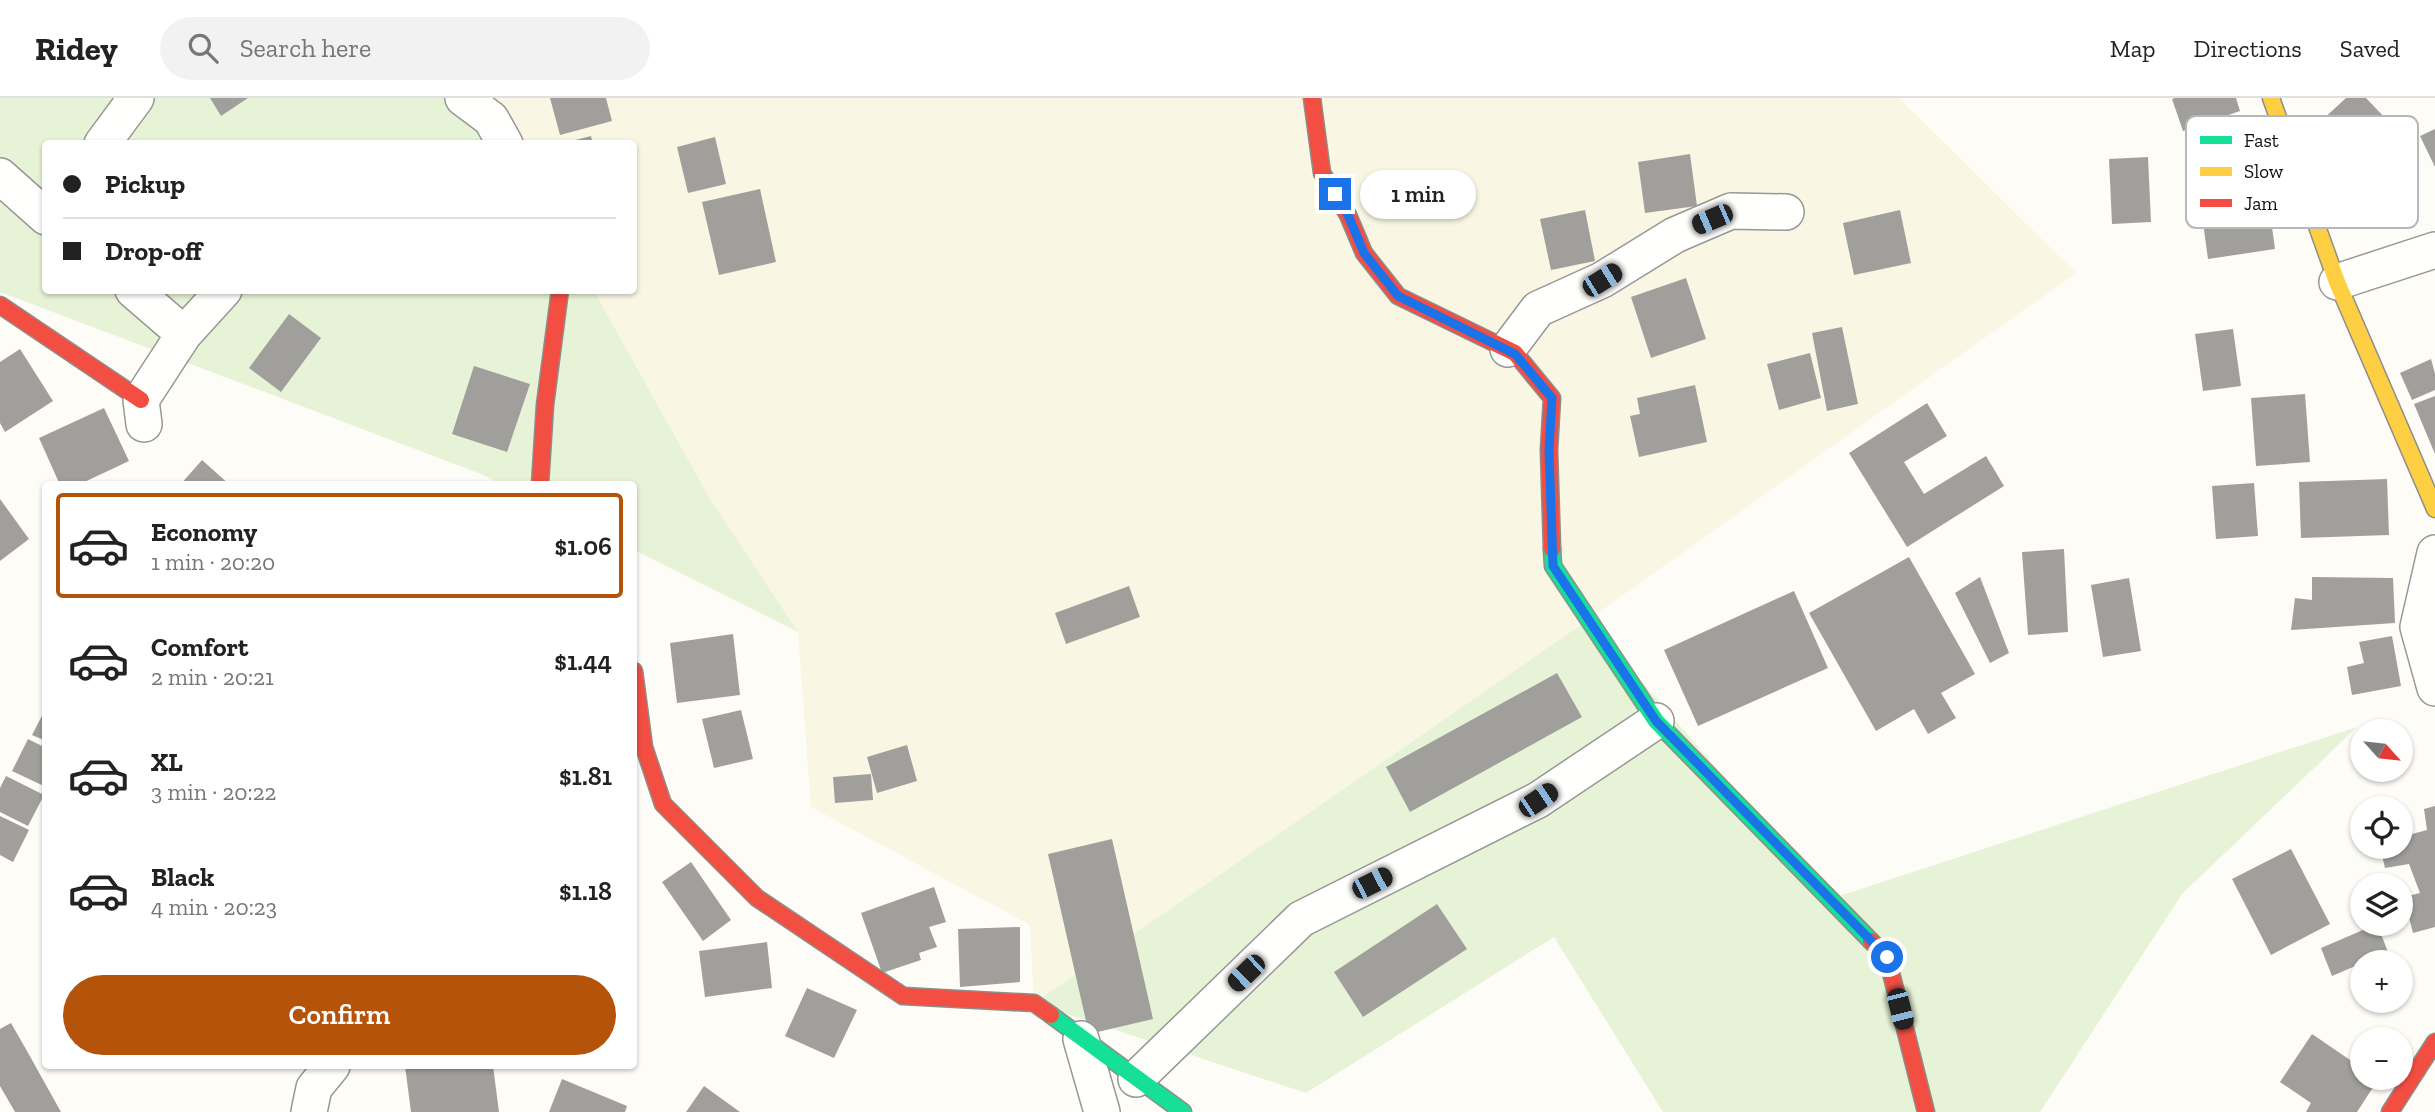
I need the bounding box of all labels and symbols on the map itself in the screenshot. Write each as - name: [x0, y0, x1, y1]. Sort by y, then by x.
- legend: [2186, 116, 2418, 228]
- text: Fast: [2244, 129, 2279, 152]
- text: Slow: [2244, 160, 2284, 183]
- callout: 1 min: [1360, 170, 1475, 218]
- route end: [1319, 178, 1351, 210]
- text: Jam: [2244, 192, 2278, 215]
- car: [1689, 201, 1736, 237]
- car: [1579, 260, 1626, 300]
- north arrow: [2350, 719, 2413, 782]
- car: [1515, 780, 1562, 820]
- car: [1349, 864, 1396, 902]
- route start: [1871, 941, 1903, 973]
- car: [1224, 951, 1269, 995]
- car: [1885, 986, 1916, 1032]

